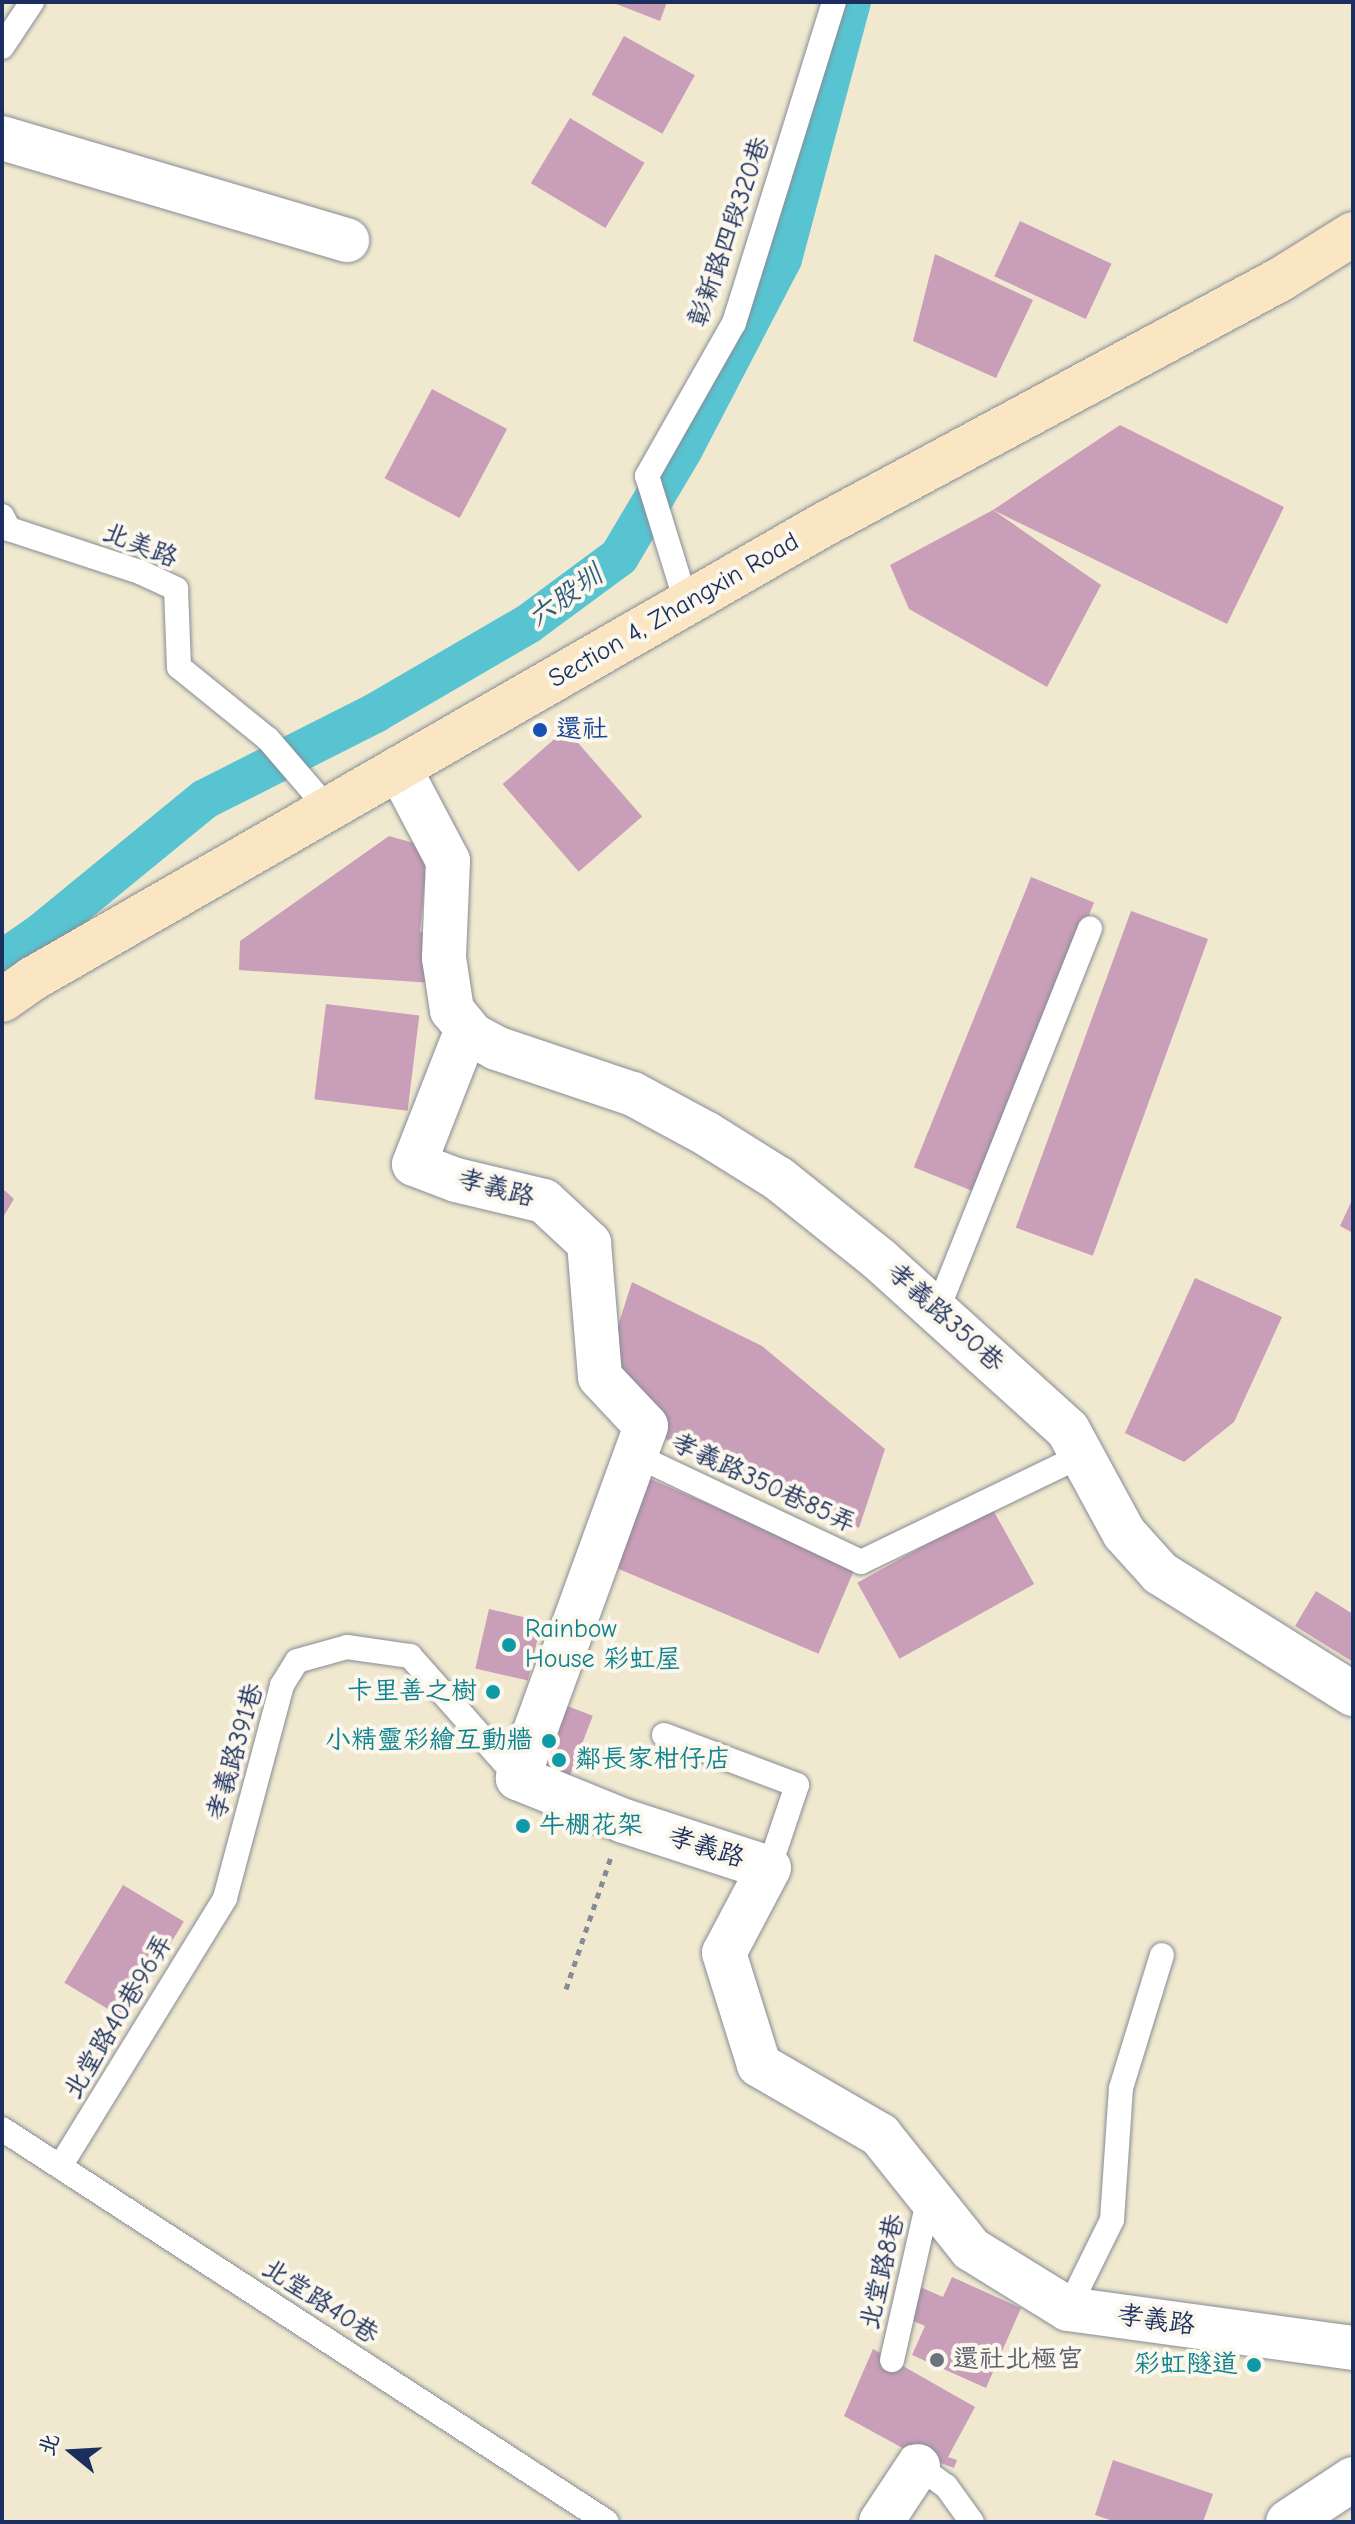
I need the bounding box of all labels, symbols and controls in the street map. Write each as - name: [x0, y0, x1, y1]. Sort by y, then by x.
- street label: 彰新路四段320巷: [683, 133, 777, 331]
- street label: 北美路: [98, 517, 182, 575]
- street label: Section 4, Zhangxin Road: [543, 527, 805, 695]
- water label: 六股圳: [521, 558, 609, 634]
- place label: 還社: [556, 714, 608, 746]
- marker: 還社: [531, 721, 549, 739]
- street label: 孝義路: [454, 1164, 538, 1214]
- street label: 孝義路350巷: [880, 1257, 1010, 1379]
- street label: 孝義路350巷85弄: [666, 1427, 860, 1541]
- place label: Rainbow House 彩虹屋: [525, 1614, 681, 1676]
- marker: Rainbow House 彩虹屋: [500, 1636, 518, 1654]
- place label: 卡里善之樹: [347, 1676, 477, 1708]
- street label: 孝義路391巷: [202, 1680, 270, 1824]
- marker: 卡里善之樹: [484, 1683, 502, 1701]
- place label: 小精靈彩繪互動牆: [325, 1725, 533, 1757]
- marker: 小精靈彩繪互動牆: [540, 1732, 558, 1750]
- place label: 鄰長家柑仔店: [575, 1744, 731, 1776]
- marker: 鄰長家柑仔店: [550, 1751, 568, 1769]
- place label: 牛棚花架: [539, 1810, 643, 1842]
- marker: 牛棚花架: [514, 1817, 532, 1835]
- street label: 孝義路: [664, 1821, 748, 1875]
- street label: 北堂路40巷96弄: [58, 1929, 180, 2105]
- street label: 北堂路8巷: [855, 2211, 911, 2333]
- street label: 北堂路40巷: [256, 2253, 384, 2351]
- street label: 孝義路: [1115, 2300, 1197, 2342]
- place label: 還社北極宮: [953, 2344, 1083, 2376]
- place label: 彩虹隧道: [1134, 2349, 1238, 2381]
- marker: 還社北極宮: [928, 2351, 946, 2369]
- marker: 彩虹隧道: [1245, 2356, 1263, 2374]
- north arrow: [32, 2412, 112, 2492]
- text: 北: [33, 2430, 65, 2459]

